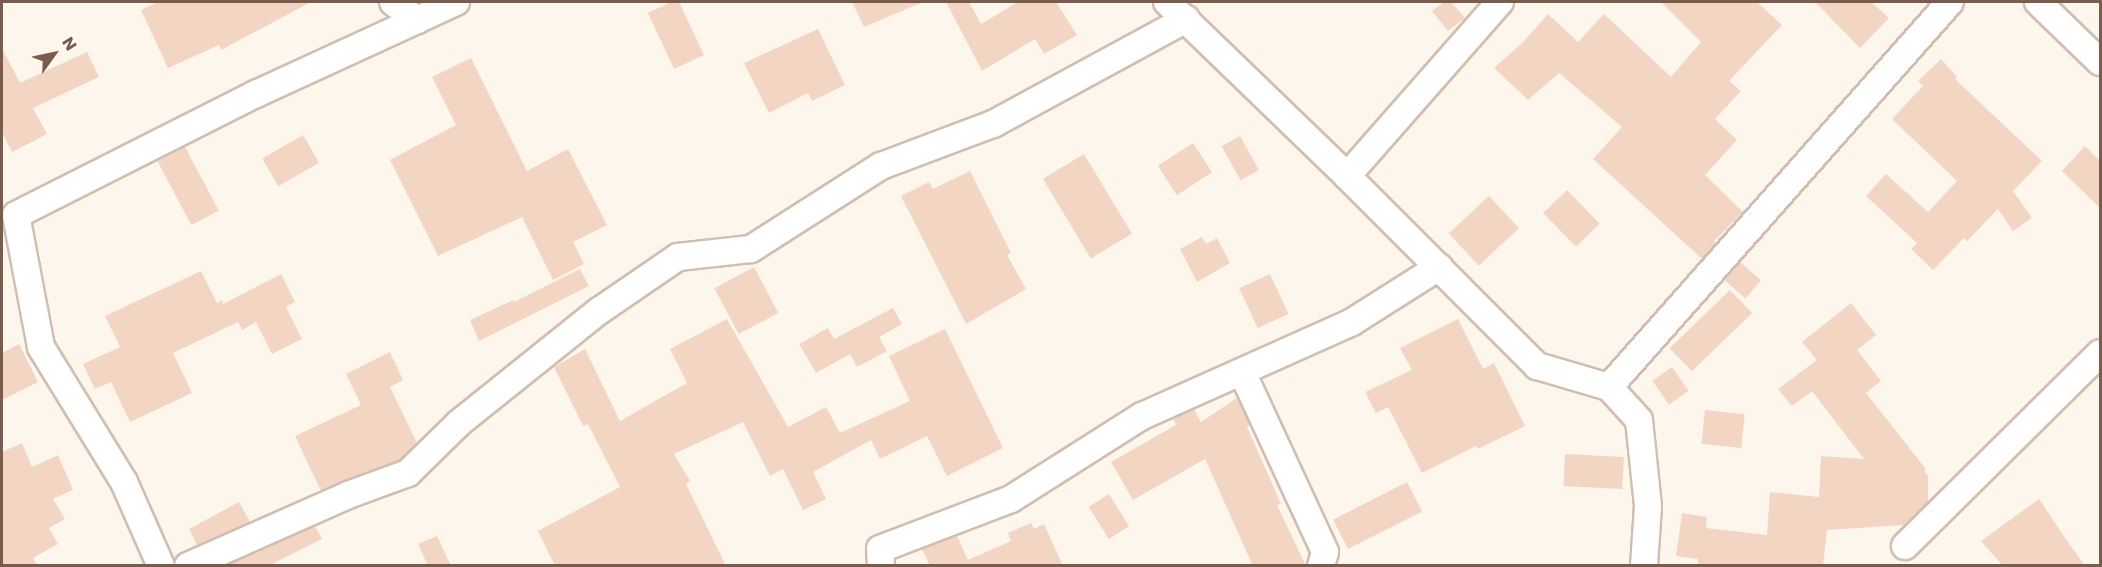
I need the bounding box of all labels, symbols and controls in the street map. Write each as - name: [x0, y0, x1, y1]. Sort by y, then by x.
- north arrow: [24, 24, 84, 84]
- text: N: [57, 33, 82, 55]

